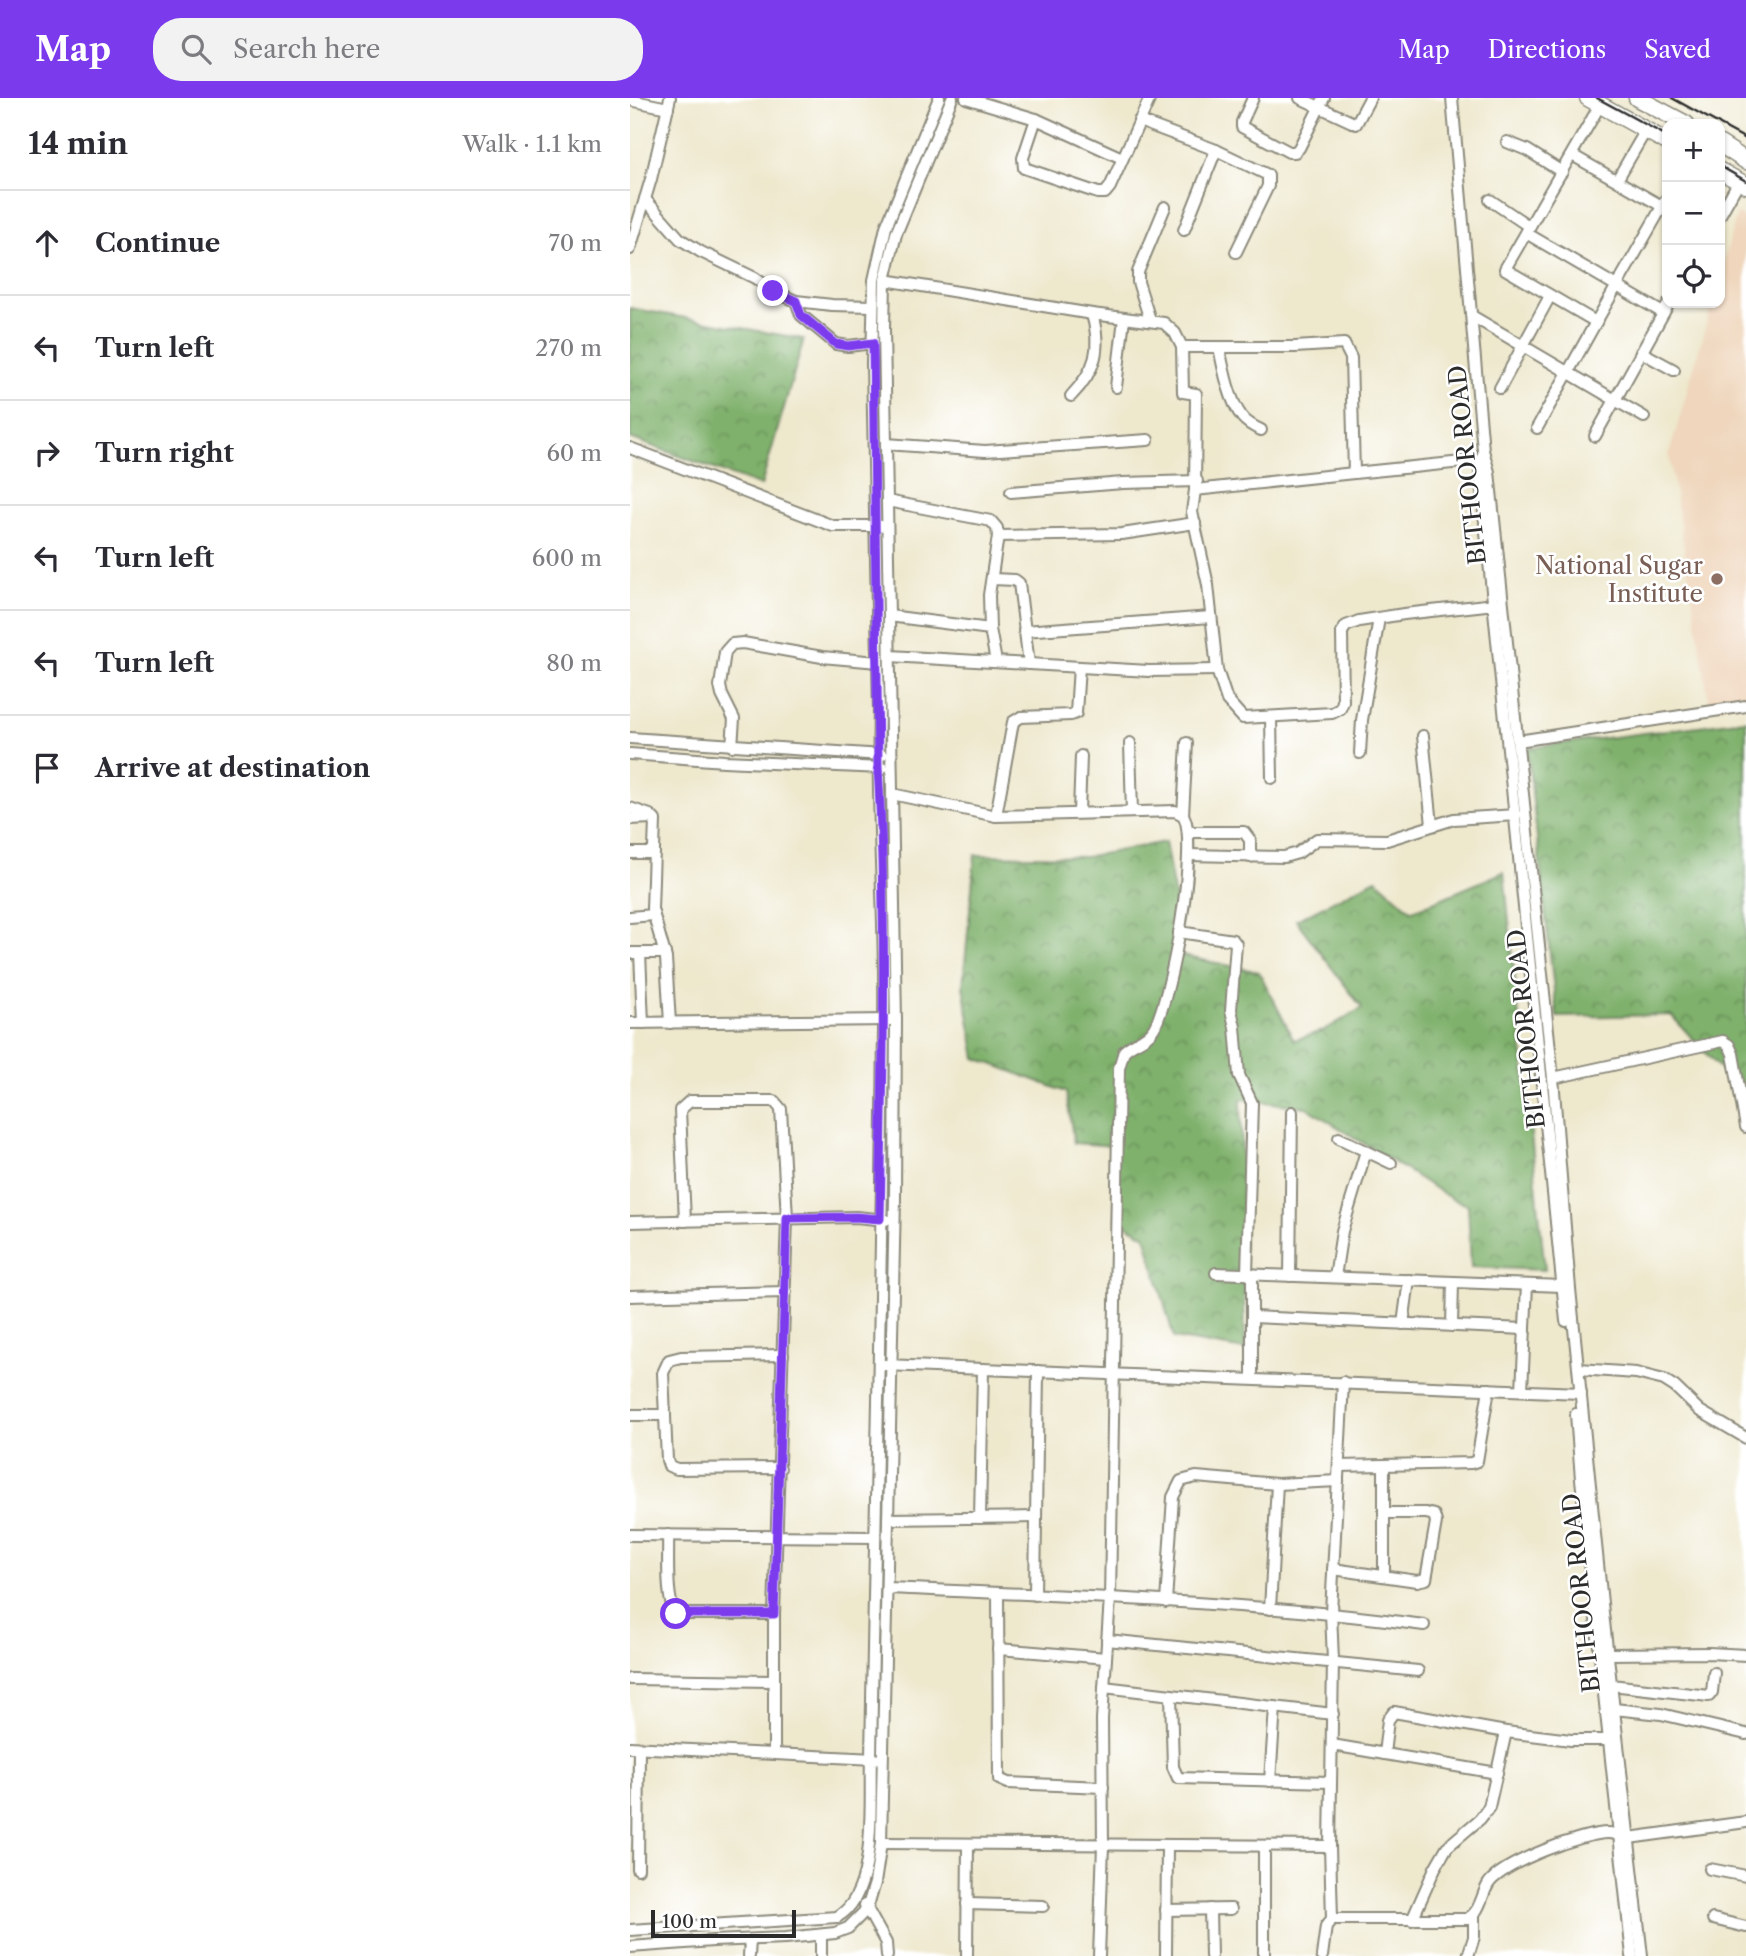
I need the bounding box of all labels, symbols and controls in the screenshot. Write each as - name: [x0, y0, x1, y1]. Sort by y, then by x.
- search box: [153, 18, 643, 81]
- text: Map: [35, 29, 111, 70]
- icon: search: [177, 30, 215, 68]
- text: Search here: [233, 33, 380, 65]
- text: Map: [1398, 35, 1450, 64]
- text: Directions: [1488, 35, 1606, 64]
- text: Saved: [1644, 35, 1711, 64]
- map controls: [1662, 119, 1725, 308]
- button: +: [1662, 119, 1725, 182]
- text: 14 min: [28, 125, 128, 162]
- text: Walk · 1.1 km: [462, 130, 602, 158]
- button: −: [1662, 182, 1725, 245]
- icon: ahead: [28, 224, 66, 262]
- text: Continue: [95, 227, 220, 259]
- text: 70 m: [549, 229, 602, 257]
- button: locate: [1662, 245, 1725, 308]
- route end: [757, 275, 788, 306]
- icon: left: [28, 329, 66, 367]
- text: Turn left: [95, 332, 214, 364]
- text: 270 m: [535, 334, 602, 362]
- street label: BITHOOR ROAD: [1442, 364, 1492, 566]
- icon: right: [28, 434, 66, 472]
- text: Turn right: [95, 437, 234, 469]
- text: 60 m: [546, 439, 602, 467]
- icon: left: [28, 539, 66, 577]
- text: Turn left: [95, 542, 214, 574]
- text: 600 m: [532, 544, 602, 572]
- place label: National Sugar Institute: [1535, 551, 1703, 608]
- marker: National Sugar Institute: [1709, 571, 1725, 587]
- icon: left: [28, 644, 66, 682]
- text: Turn left: [95, 647, 214, 679]
- text: 80 m: [546, 649, 602, 677]
- icon: arrive: [28, 749, 66, 787]
- text: Arrive at destination: [95, 752, 370, 784]
- street label: BITHOOR ROAD: [1501, 928, 1551, 1130]
- street label: BITHOOR ROAD: [1556, 1492, 1606, 1694]
- route start: [660, 1598, 691, 1629]
- scale bar: [651, 1907, 796, 1939]
- text: 100 m: [662, 1910, 717, 1933]

